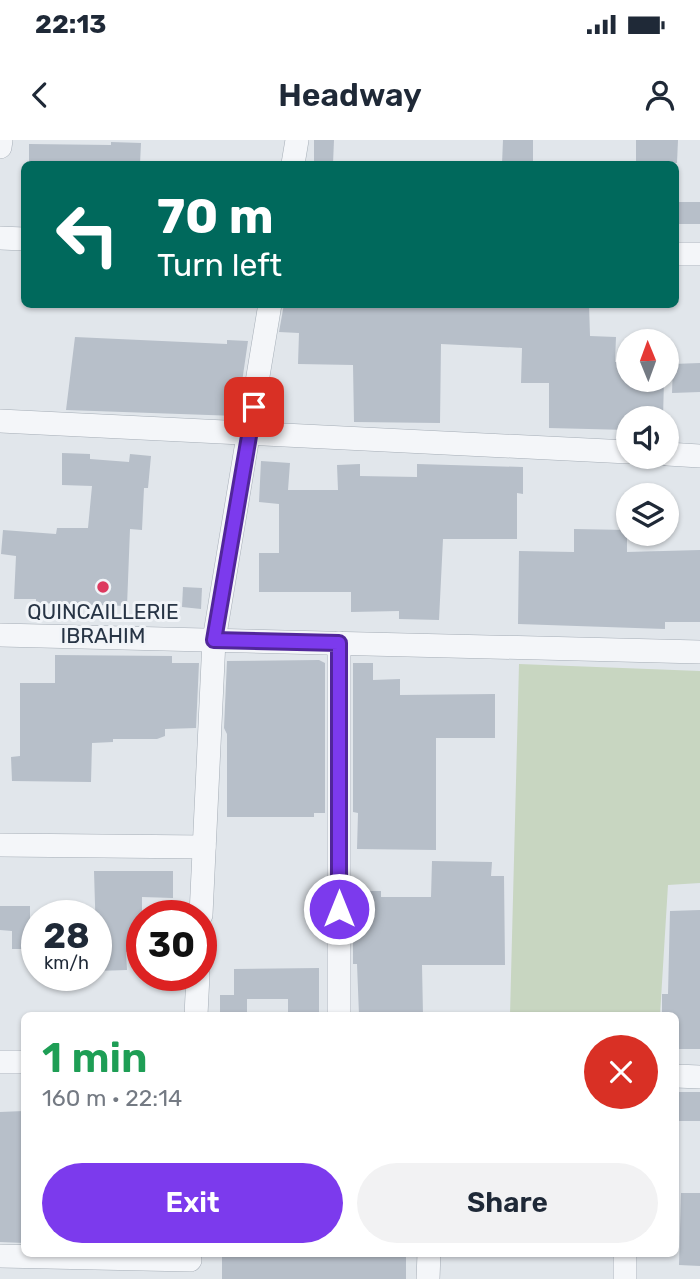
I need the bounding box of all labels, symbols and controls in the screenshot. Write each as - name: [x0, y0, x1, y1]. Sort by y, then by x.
- text: 22:13: [35, 9, 106, 40]
- icon: back: [21, 76, 59, 114]
- text: Headway: [278, 76, 422, 114]
- icon: person: [641, 76, 679, 114]
- text: 70 m: [157, 187, 274, 245]
- icon: left: [42, 189, 133, 280]
- text: Turn left: [157, 246, 282, 284]
- north arrow: [616, 329, 679, 392]
- map controls: [616, 329, 679, 546]
- pin: [224, 377, 284, 437]
- icon: arrive: [235, 388, 273, 426]
- button: sound: [616, 406, 679, 469]
- button: layers: [616, 483, 679, 546]
- marker: QUINCAILLERIE IBRAHIM: [95, 579, 111, 595]
- place label: QUINCAILLERIE IBRAHIM: [27, 599, 179, 648]
- position arrow: [302, 872, 376, 946]
- speed limit sign: 30: [126, 900, 217, 991]
- text: 28: [43, 915, 90, 957]
- text: km/h: [44, 952, 89, 974]
- text: 1 min: [42, 1033, 148, 1083]
- button: close: [584, 1035, 658, 1109]
- text: 160 m · 22:14: [42, 1084, 182, 1112]
- button: Exit: [42, 1163, 343, 1243]
- button: Share: [357, 1163, 658, 1243]

